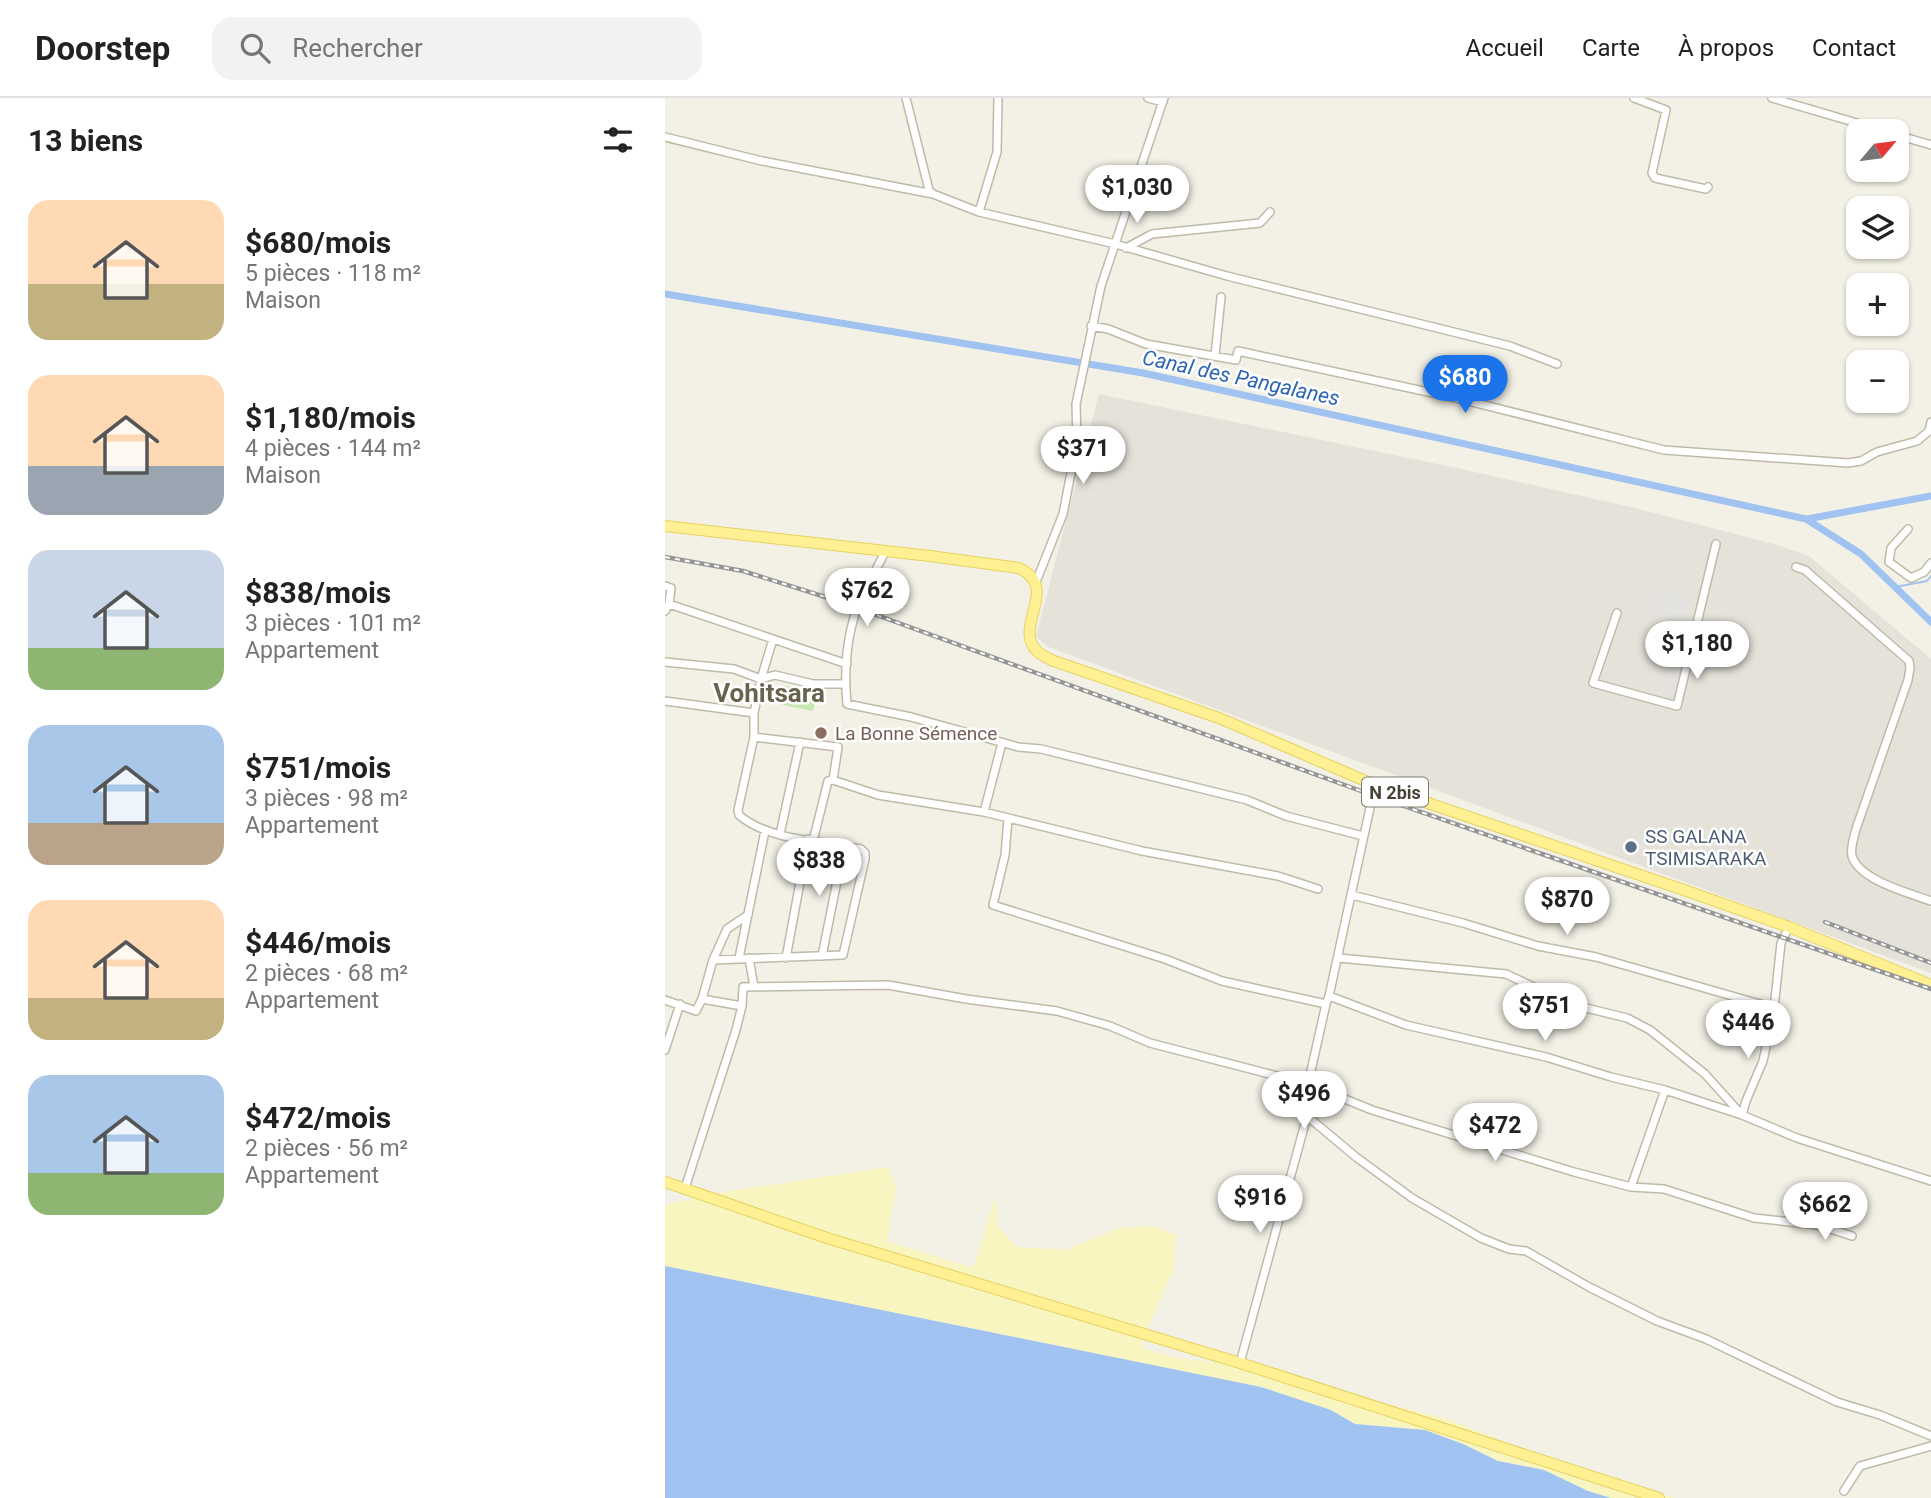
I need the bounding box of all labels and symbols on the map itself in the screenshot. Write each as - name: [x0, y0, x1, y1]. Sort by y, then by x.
- north arrow: [1846, 119, 1909, 182]
- pin: $1,030: [1080, 166, 1194, 225]
- water label: Canal des Pangalanes: [1140, 345, 1342, 411]
- pin: $680: [1424, 356, 1506, 415]
- pin: $371: [1042, 426, 1124, 486]
- pin: $762: [826, 568, 908, 628]
- pin: $1,180: [1640, 622, 1754, 681]
- district label: Vohitsara: [713, 678, 825, 708]
- place label: La Bonne Sémence: [835, 722, 997, 745]
- marker: La Bonne Sémence: [813, 725, 829, 741]
- road number: N 2bis: [1362, 778, 1428, 806]
- place label: SS GALANA TSIMISARAKA: [1645, 825, 1767, 870]
- pin: $838: [778, 838, 860, 898]
- marker: SS GALANA TSIMISARAKA: [1623, 839, 1639, 855]
- pin: $870: [1526, 878, 1608, 937]
- pin: $751: [1504, 984, 1586, 1043]
- pin: $446: [1707, 1000, 1789, 1060]
- pin: $496: [1263, 1072, 1345, 1131]
- pin: $472: [1454, 1104, 1536, 1163]
- pin: $916: [1219, 1176, 1301, 1235]
- pin: $662: [1784, 1182, 1866, 1242]

